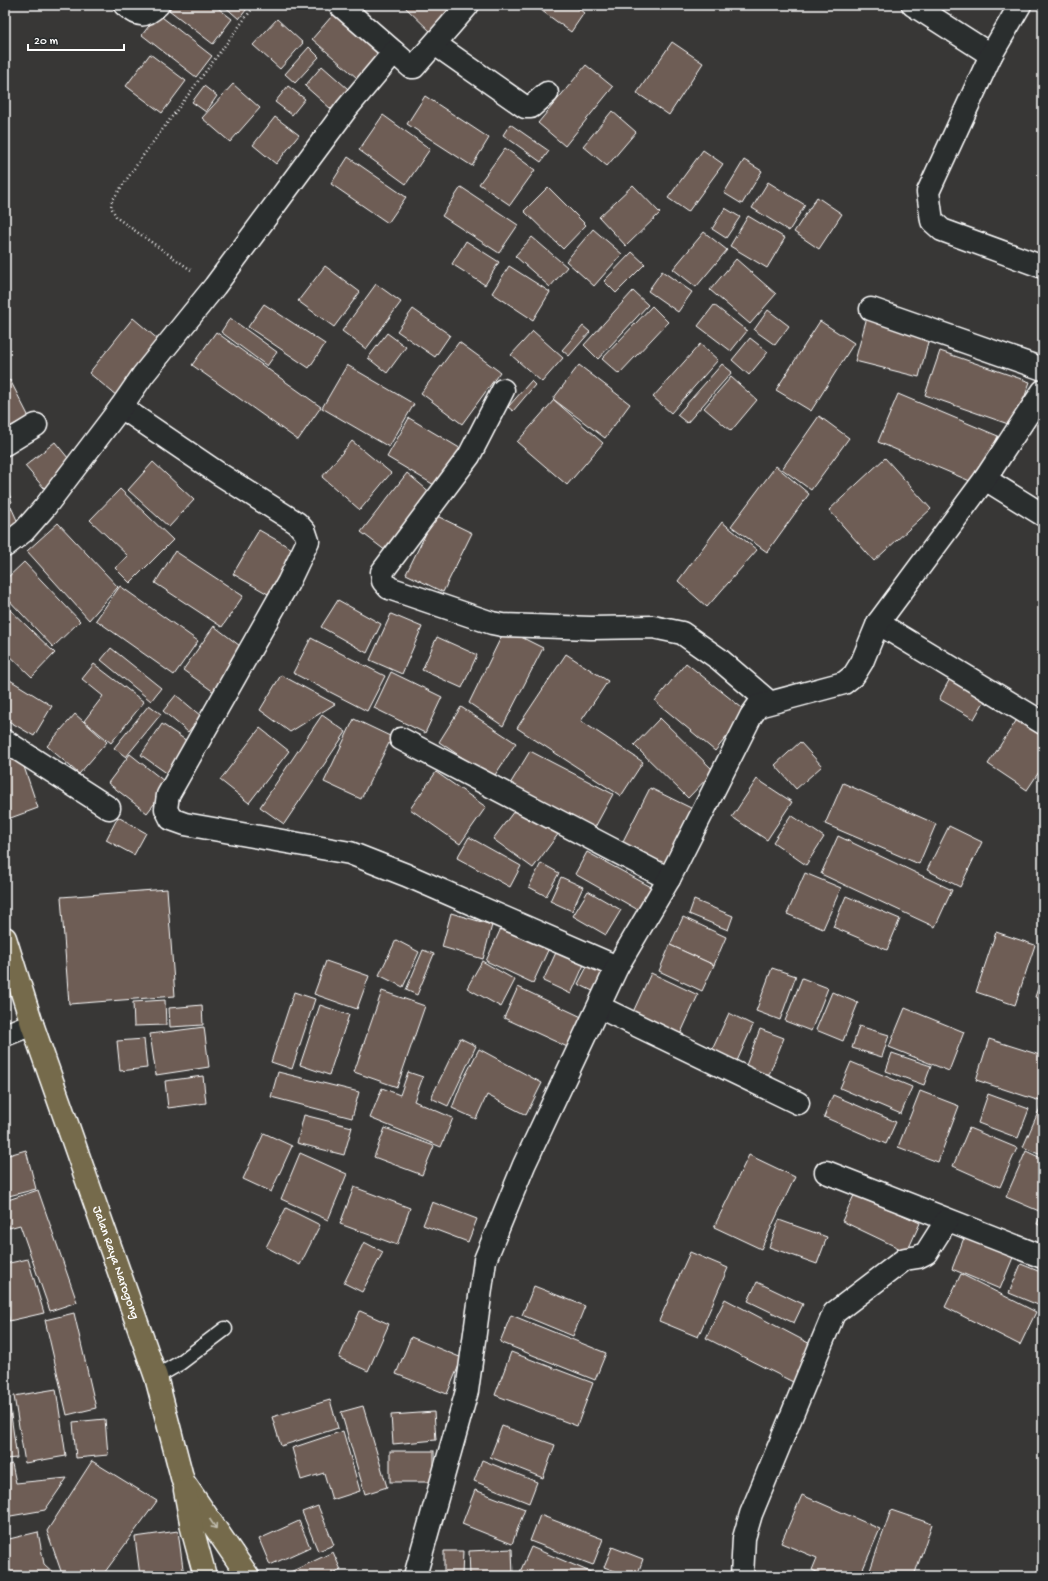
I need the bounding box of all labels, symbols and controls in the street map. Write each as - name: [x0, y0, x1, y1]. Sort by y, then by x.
- scale bar: [28, 26, 124, 52]
- text: 20 m: [34, 35, 59, 49]
- street label: Jalan Raya Narogong: [89, 1204, 143, 1321]
- one-way arrow: [209, 1519, 217, 1530]

